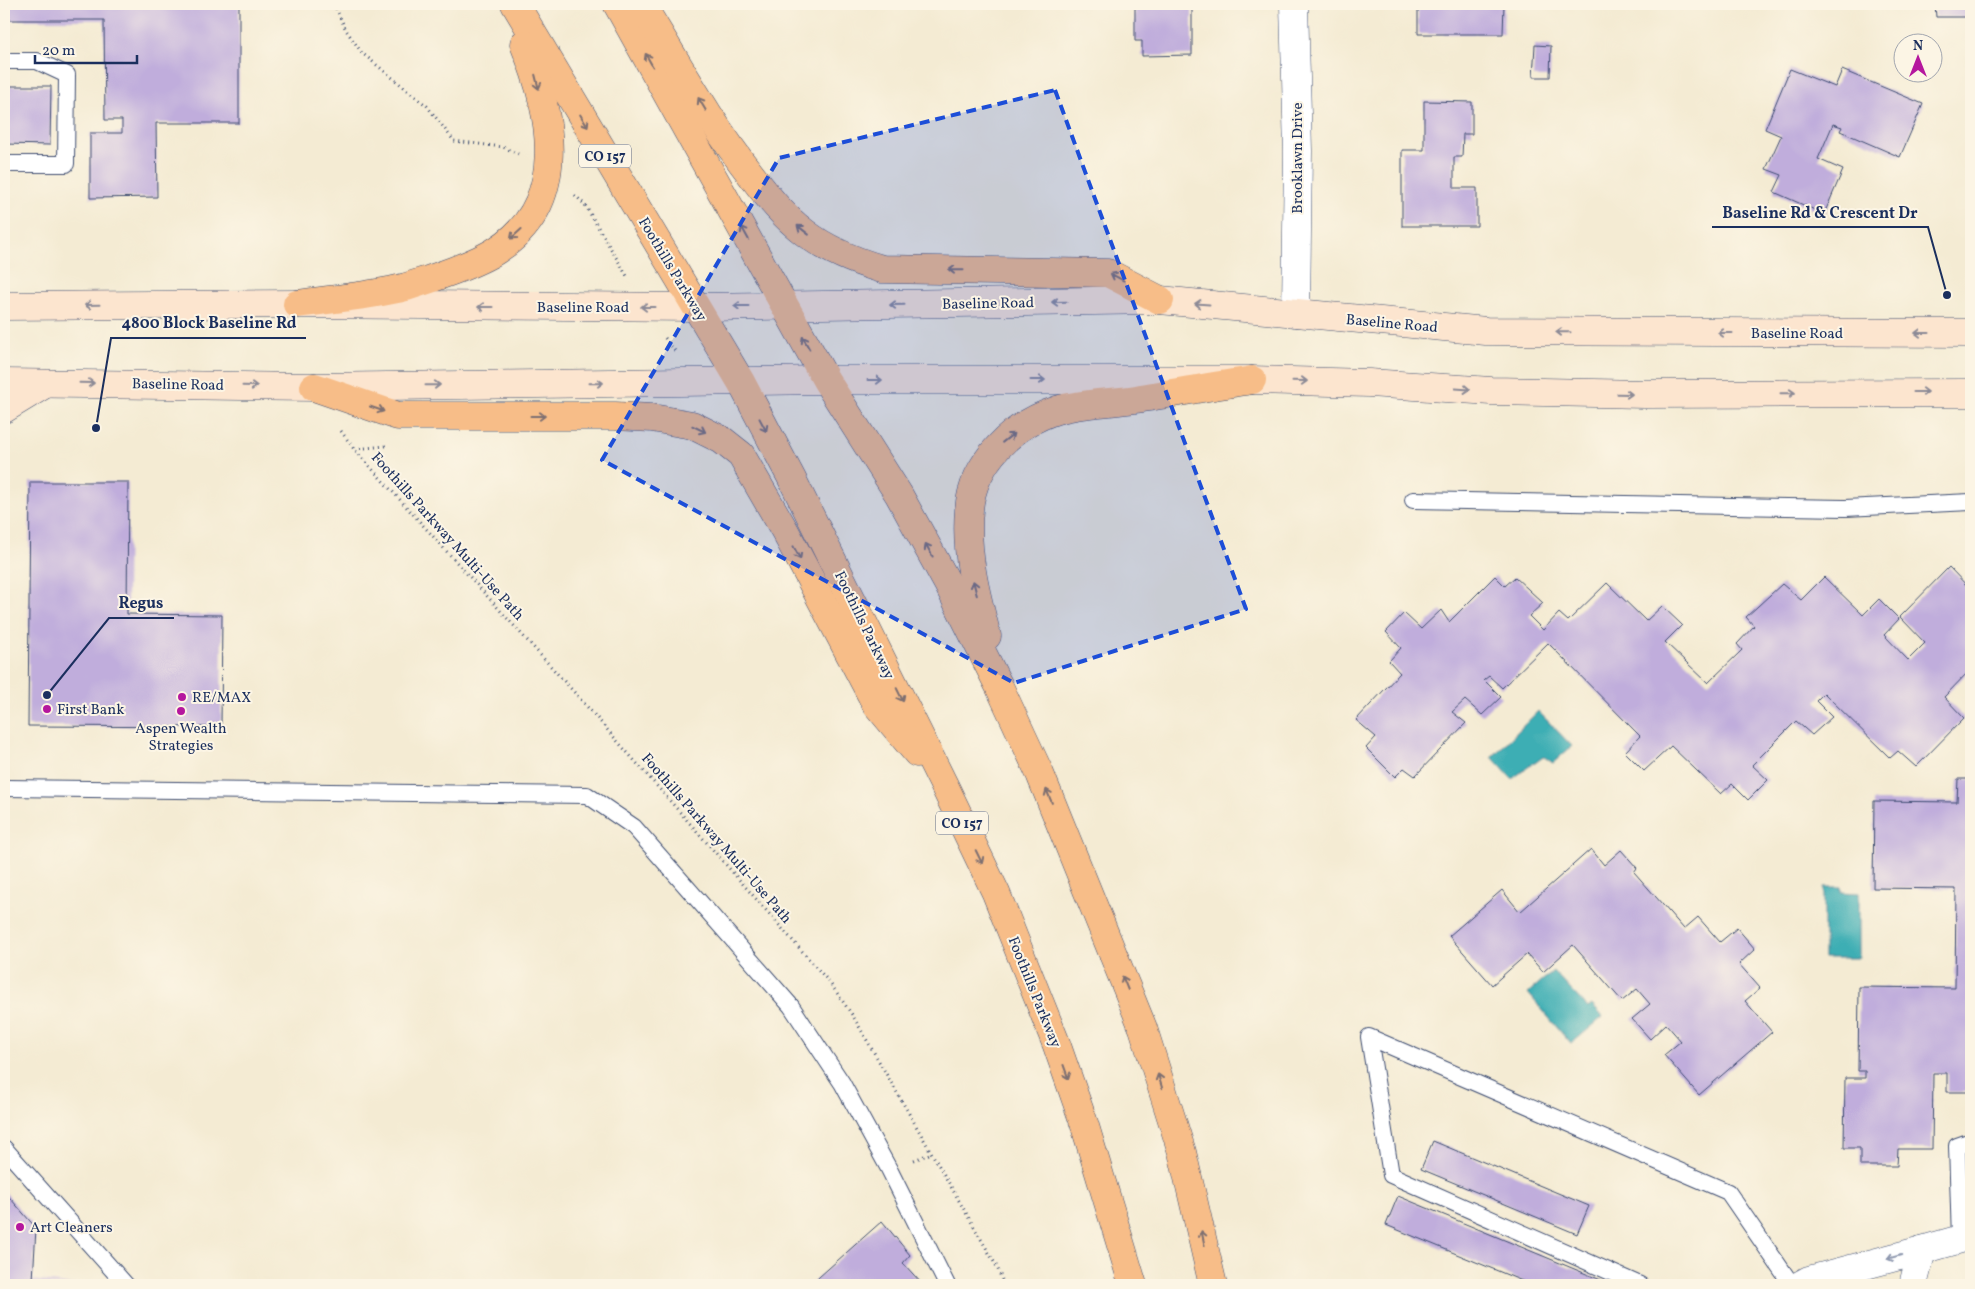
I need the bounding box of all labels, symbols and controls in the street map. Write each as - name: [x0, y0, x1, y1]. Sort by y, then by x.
- scale bar: [35, 32, 138, 64]
- north arrow: [1892, 32, 1942, 82]
- text: N: [1913, 37, 1923, 56]
- text: 20 m: [42, 41, 75, 62]
- one-way arrow: [644, 53, 654, 68]
- one-way arrow: [533, 73, 543, 89]
- one-way arrow: [697, 97, 708, 111]
- street label: Brooklawn Drive: [1288, 102, 1309, 214]
- one-way arrow: [580, 113, 590, 127]
- road number: CO 157: [579, 144, 631, 168]
- callout: Baseline Rd & Crescent Dr: [1712, 196, 1928, 227]
- text: Baseline Rd & Crescent Dr: [1722, 203, 1918, 225]
- street label: Foothills Parkway: [632, 214, 711, 326]
- one-way arrow: [797, 225, 810, 236]
- one-way arrow: [740, 226, 750, 240]
- one-way arrow: [510, 228, 523, 239]
- one-way arrow: [948, 265, 964, 275]
- one-way arrow: [1110, 272, 1125, 281]
- street label: Baseline Road: [942, 293, 1034, 316]
- one-way arrow: [1051, 297, 1068, 307]
- street label: Baseline Road: [537, 298, 629, 319]
- one-way arrow: [85, 300, 101, 310]
- one-way arrow: [889, 300, 905, 310]
- one-way arrow: [1194, 300, 1210, 309]
- one-way arrow: [733, 301, 750, 311]
- one-way arrow: [478, 302, 494, 312]
- one-way arrow: [640, 302, 656, 312]
- callout: 4800 Block Baseline Rd: [111, 307, 306, 338]
- street label: Baseline Road: [1345, 310, 1439, 339]
- text: 4800 Block Baseline Rd: [121, 313, 297, 335]
- street label: Baseline Road: [1751, 324, 1843, 345]
- one-way arrow: [1555, 327, 1571, 337]
- one-way arrow: [1717, 328, 1734, 338]
- one-way arrow: [1915, 328, 1931, 338]
- one-way arrow: [801, 336, 810, 351]
- street label: Baseline Road: [132, 374, 224, 397]
- one-way arrow: [866, 375, 883, 385]
- one-way arrow: [1029, 375, 1045, 385]
- one-way arrow: [1292, 377, 1308, 386]
- one-way arrow: [79, 378, 95, 387]
- one-way arrow: [587, 378, 603, 388]
- one-way arrow: [424, 380, 441, 390]
- one-way arrow: [242, 381, 258, 391]
- one-way arrow: [1454, 385, 1470, 394]
- one-way arrow: [1913, 387, 1929, 397]
- one-way arrow: [1779, 388, 1795, 398]
- one-way arrow: [1616, 389, 1633, 399]
- one-way arrow: [369, 405, 384, 414]
- one-way arrow: [530, 411, 546, 421]
- one-way arrow: [759, 417, 768, 432]
- one-way arrow: [691, 424, 706, 434]
- one-way arrow: [1001, 433, 1014, 444]
- street label: Foothills Parkway Multi-Use Path: [365, 448, 528, 626]
- one-way arrow: [924, 542, 934, 557]
- one-way arrow: [793, 545, 802, 560]
- street label: Foothills Parkway: [828, 568, 899, 683]
- one-way arrow: [969, 581, 979, 597]
- callout: Regus: [109, 587, 174, 618]
- text: Regus: [118, 593, 164, 615]
- one-way arrow: [895, 687, 905, 702]
- place label: RE/MAX: [192, 688, 251, 709]
- marker: RE/MAX: [176, 691, 188, 703]
- place label: First Bank: [57, 700, 124, 721]
- marker: First Bank: [41, 703, 53, 715]
- marker: Aspen Wealth Strategies: [175, 705, 187, 717]
- place label: Aspen Wealth Strategies: [135, 719, 227, 757]
- street label: Foothills Parkway Multi-Use Path: [636, 749, 796, 929]
- one-way arrow: [1044, 789, 1053, 804]
- road number: CO 157: [936, 811, 988, 834]
- one-way arrow: [974, 849, 984, 864]
- street label: Foothills Parkway: [1002, 934, 1065, 1051]
- one-way arrow: [1120, 976, 1129, 991]
- one-way arrow: [1062, 1064, 1071, 1079]
- one-way arrow: [1154, 1073, 1164, 1089]
- place label: Art Cleaners: [30, 1218, 113, 1239]
- marker: Art Cleaners: [14, 1221, 26, 1233]
- one-way arrow: [1198, 1230, 1207, 1246]
- one-way arrow: [1886, 1253, 1902, 1263]

